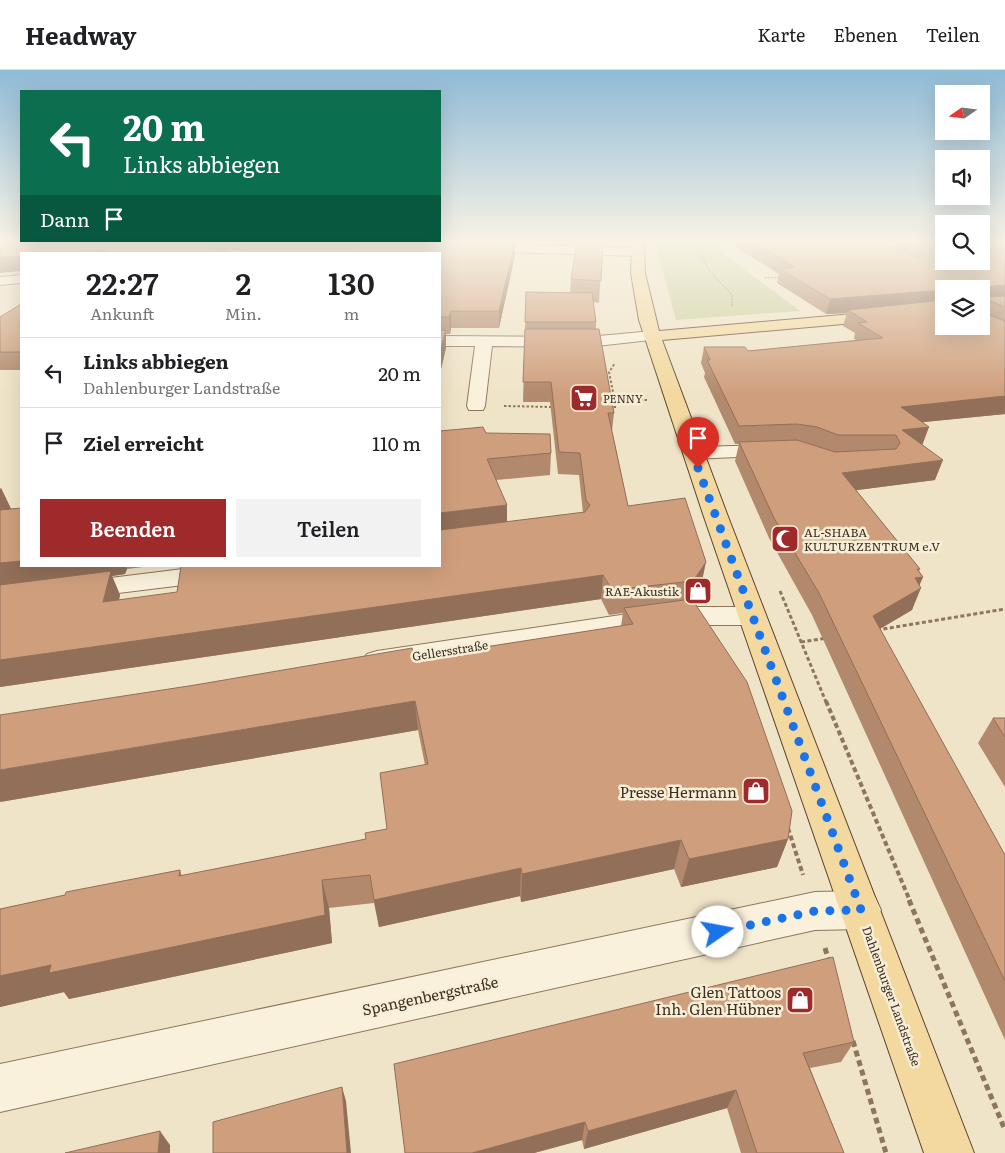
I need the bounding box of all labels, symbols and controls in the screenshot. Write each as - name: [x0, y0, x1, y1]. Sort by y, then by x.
- text: Headway: [25, 17, 136, 52]
- text: Karte: [758, 21, 805, 48]
- text: Ebenen: [833, 21, 898, 48]
- text: Teilen: [926, 21, 980, 48]
- north arrow: [935, 85, 990, 140]
- map controls: [935, 85, 990, 335]
- text: 20 m: [123, 100, 205, 152]
- icon: left: [40, 110, 105, 175]
- text: Links abbiegen: [123, 147, 280, 180]
- button: sound: [935, 150, 990, 205]
- text: Dann: [40, 205, 90, 233]
- icon: arrive: [100, 205, 128, 233]
- button: search: [935, 215, 990, 270]
- text: 22:27: [86, 260, 159, 304]
- text: 2: [235, 260, 251, 304]
- text: 130: [328, 260, 375, 304]
- button: layers: [935, 280, 990, 335]
- text: Ankunft: [90, 301, 154, 325]
- text: Min.: [225, 301, 262, 325]
- text: m: [344, 301, 359, 325]
- text: Links abbiegen: [83, 347, 229, 375]
- icon: left: [40, 359, 68, 387]
- text: 20 m: [378, 359, 421, 387]
- text: Dahlenburger Landstraße: [83, 375, 280, 399]
- supermarket icon: PENNY: [569, 383, 599, 413]
- place label: PENNY: [603, 390, 643, 406]
- pin: [677, 417, 719, 468]
- icon: arrive: [684, 424, 712, 452]
- icon: arrive: [40, 429, 68, 457]
- text: Ziel erreicht: [83, 429, 204, 457]
- text: 110 m: [372, 429, 421, 457]
- button: Beenden: [40, 499, 226, 557]
- button: Teilen: [236, 499, 421, 557]
- place label: AL-SHABA KULTURZENTRUM e.V: [804, 523, 940, 555]
- mosque icon: AL-SHABA KULTURZENTRUM e.V: [770, 524, 800, 554]
- shop icon: RAE-Akustik: [683, 576, 713, 606]
- place label: RAE-Akustik: [605, 582, 680, 600]
- street label: Gellersstraße: [411, 635, 489, 665]
- shop icon: Presse Hermann: [741, 776, 771, 806]
- place label: Presse Hermann: [620, 780, 737, 803]
- position arrow: [691, 905, 743, 957]
- street label: Dahlenburger Landstraße: [858, 923, 926, 1069]
- street label: Spangenbergstraße: [360, 969, 500, 1021]
- place label: Glen Tattoos Inh. Glen Hübner: [655, 980, 781, 1020]
- shop icon: Glen Tattoos Inh. Glen Hübner: [785, 985, 815, 1015]

